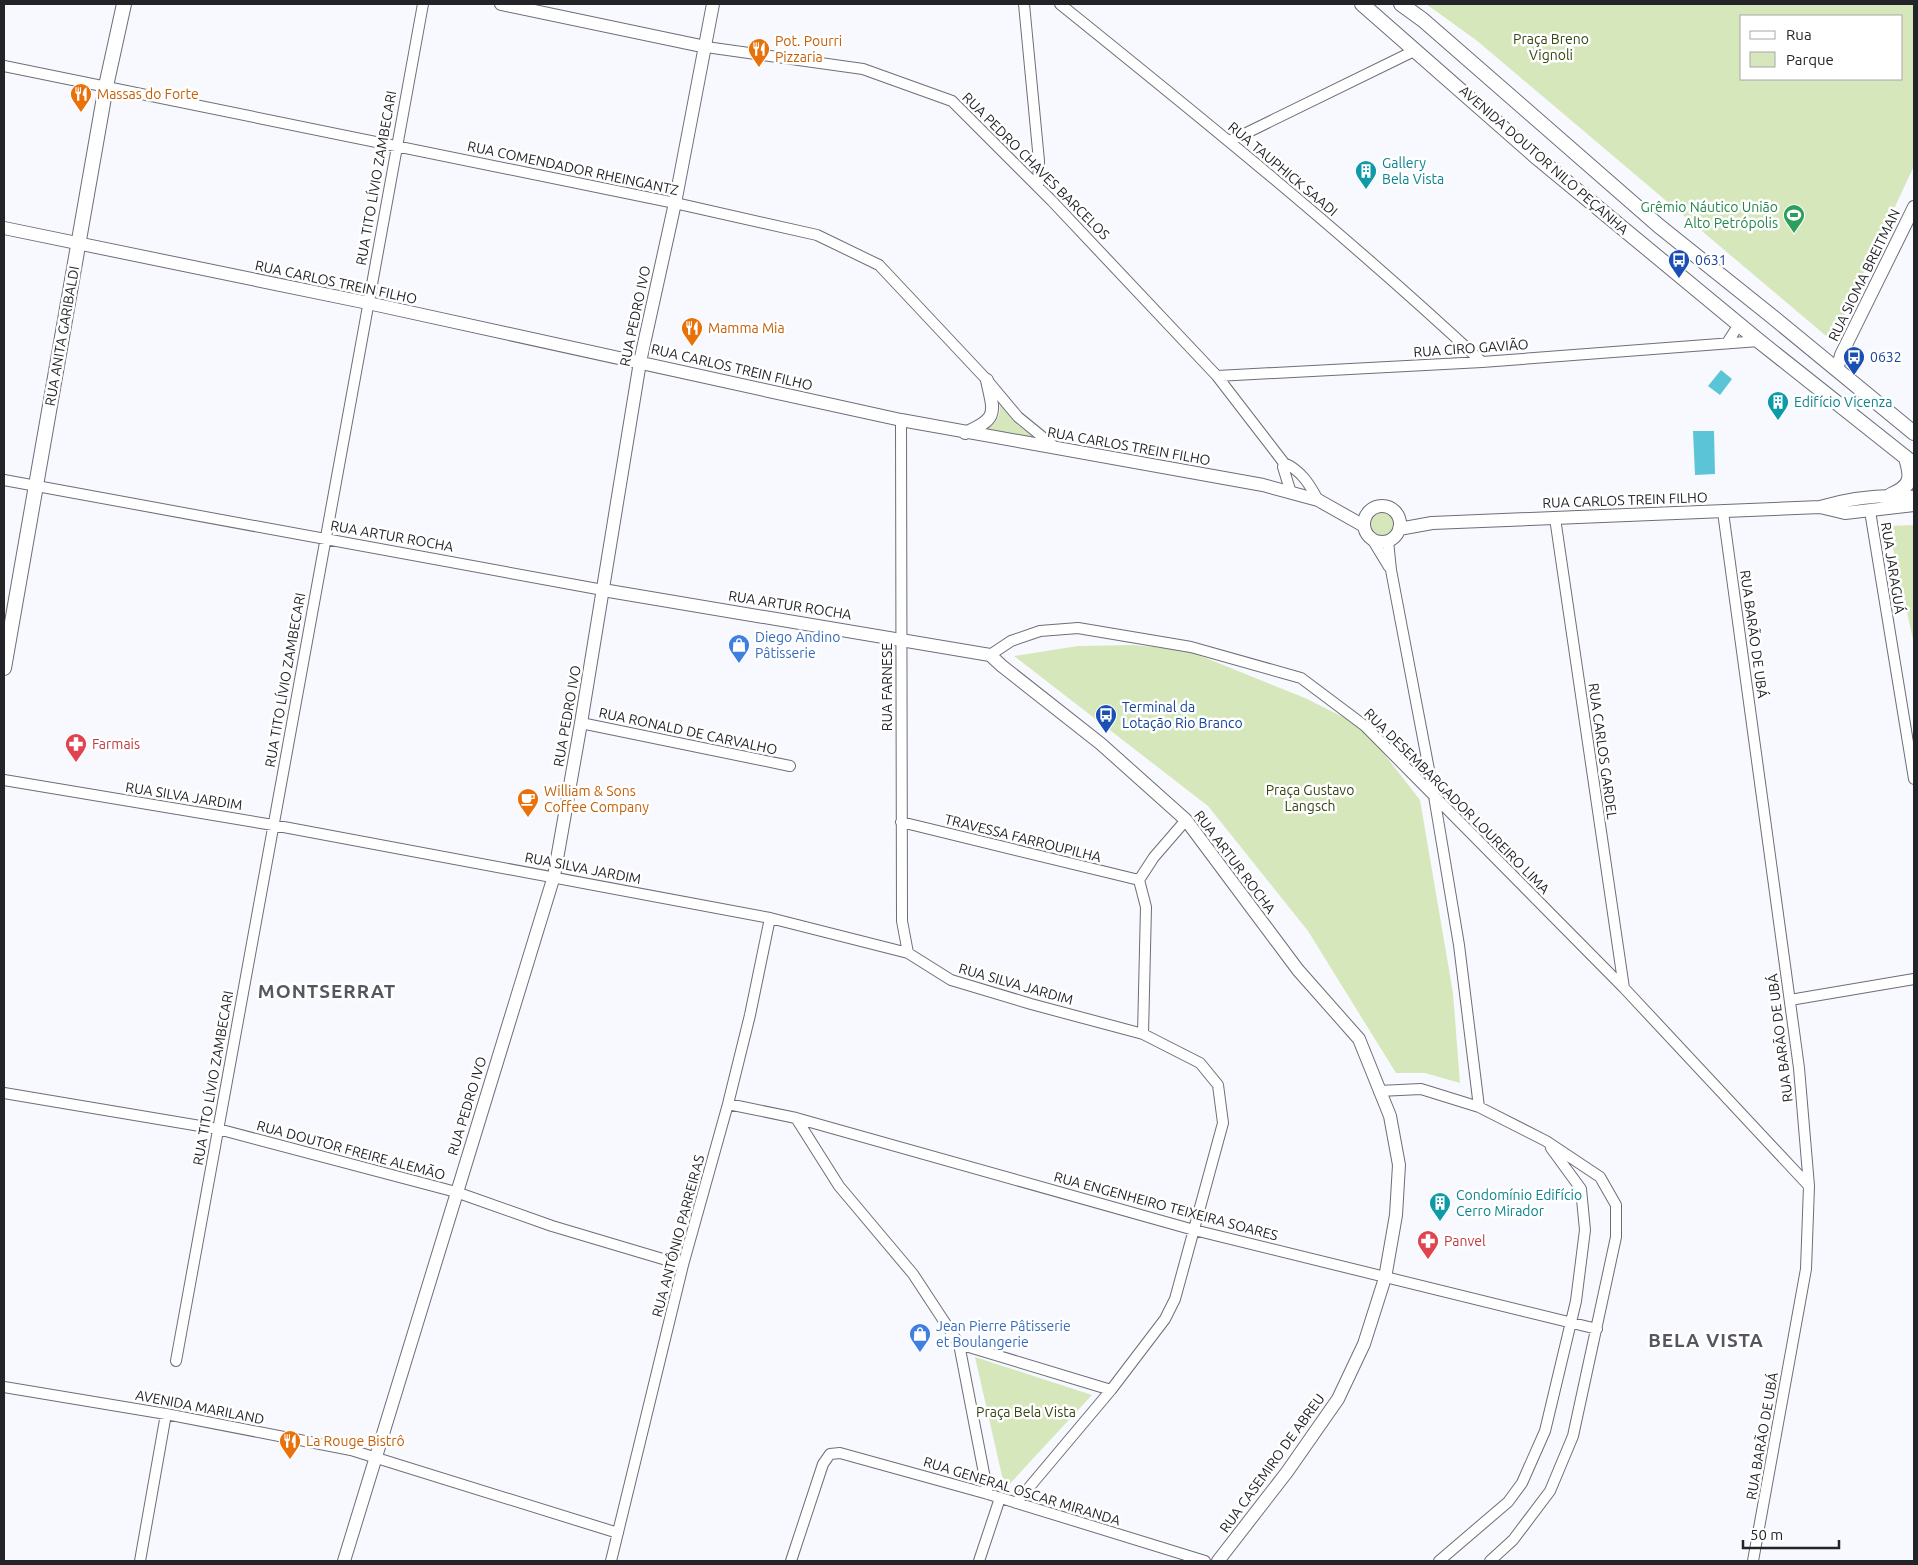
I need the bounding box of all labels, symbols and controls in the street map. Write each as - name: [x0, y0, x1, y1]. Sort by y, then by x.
- legend: [1740, 15, 1903, 80]
- text: Rua: [1786, 26, 1812, 43]
- park label: Praça Breno Vignoli: [1513, 31, 1589, 63]
- place label: Pot. Pourri Pizzaria: [775, 33, 842, 65]
- restaurant icon: Pot. Pourri Pizzaria: [747, 37, 771, 68]
- text: Parque: [1786, 51, 1834, 68]
- restaurant icon: Massas do Forte: [69, 82, 93, 113]
- street label: AVENIDA DOUTOR NILO PEÇANHA: [1456, 82, 1632, 238]
- place label: Massas do Forte: [97, 86, 199, 102]
- street label: RUA TITO LÍVIO ZAMBECARI: [352, 89, 399, 267]
- street label: RUA PEDRO CHAVES BARCELOS: [959, 89, 1113, 243]
- street label: RUA TAUPHICK SAADI: [1225, 119, 1341, 219]
- street label: RUA COMENDADOR RHEINGANTZ: [466, 138, 680, 198]
- place label: Gallery Bela Vista: [1382, 155, 1444, 187]
- building icon: Gallery Bela Vista: [1354, 159, 1378, 190]
- place label: Grêmio Náutico União Alto Petrópolis: [1641, 199, 1778, 231]
- sports icon: Grêmio Náutico União Alto Petrópolis: [1782, 203, 1806, 234]
- street label: RUA SIOMA BREITMAN: [1825, 206, 1903, 344]
- bus stop icon: 0631: [1667, 248, 1691, 279]
- place label: 0631: [1695, 252, 1727, 268]
- street label: RUA CARLOS TREIN FILHO: [254, 257, 419, 307]
- street label: RUA PEDRO IVO: [617, 264, 654, 368]
- street label: RUA ANITA GARIBALDI: [42, 265, 82, 407]
- restaurant icon: Mamma Mia: [680, 316, 704, 347]
- place label: Mamma Mia: [708, 320, 785, 336]
- street label: RUA CIRO GAVIÃO: [1413, 335, 1529, 360]
- street label: RUA CARLOS TREIN FILHO: [650, 341, 814, 393]
- bus stop icon: 0632: [1842, 345, 1866, 376]
- place label: 0632: [1870, 349, 1902, 365]
- building icon: Edifício Vicenza: [1766, 390, 1790, 421]
- place label: Edifício Vicenza: [1794, 394, 1892, 410]
- street label: RUA CARLOS TREIN FILHO: [1046, 424, 1212, 468]
- street label: RUA CARLOS TREIN FILHO: [1542, 489, 1708, 511]
- street label: RUA ARTUR ROCHA: [329, 517, 455, 555]
- street label: RUA JARAGUÁ: [1878, 521, 1909, 615]
- street label: RUA BARÃO DE UBÁ: [1737, 569, 1772, 699]
- street label: RUA ARTUR ROCHA: [727, 587, 853, 623]
- street label: RUA TITO LÍVIO ZAMBECARI: [261, 591, 308, 769]
- place label: Diego Andino Pâtisserie: [755, 629, 840, 661]
- shop icon: Diego Andino Pâtisserie: [727, 633, 751, 664]
- street label: RUA FARNESE: [879, 643, 895, 731]
- street label: RUA PEDRO IVO: [550, 664, 584, 768]
- street label: RUA CARLOS GARDEL: [1586, 682, 1620, 820]
- place label: Terminal da Lotação Rio Branco: [1122, 699, 1243, 731]
- bus stop icon: Terminal da Lotação Rio Branco: [1094, 703, 1118, 734]
- street label: RUA RONALD DE CARVALHO: [597, 704, 779, 758]
- street label: RUA DESEMBARGADOR LOUREIRO LIMA: [1361, 705, 1553, 897]
- pharmacy icon: Farmais: [64, 732, 88, 763]
- place label: Farmais: [92, 736, 140, 752]
- street label: RUA SILVA JARDIM: [124, 779, 244, 813]
- park label: Praça Gustavo Langsch: [1266, 782, 1354, 814]
- place label: William & Sons Coffee Company: [544, 783, 649, 815]
- cafe icon: William & Sons Coffee Company: [516, 787, 540, 818]
- street label: RUA ARTUR ROCHA: [1191, 807, 1279, 917]
- street label: TRAVESSA FARROUPILHA: [943, 811, 1103, 865]
- street label: RUA SILVA JARDIM: [523, 849, 643, 887]
- street label: RUA SILVA JARDIM: [957, 960, 1075, 1008]
- street label: RUA BARÃO DE UBÁ: [1763, 973, 1796, 1103]
- district label: MONTSERRAT: [258, 980, 396, 1002]
- street label: RUA TITO LÍVIO ZAMBECARI: [189, 989, 236, 1167]
- street label: RUA PEDRO IVO: [444, 1054, 490, 1157]
- street label: RUA DOUTOR FREIRE ALEMÃO: [255, 1116, 447, 1183]
- street label: RUA ANTÔNIO PARREIRAS: [648, 1153, 707, 1319]
- street label: RUA ENGENHEIRO TEIXEIRA SOARES: [1052, 1168, 1280, 1244]
- place label: Condomínio Edifício Cerro Mirador: [1456, 1187, 1582, 1219]
- building icon: Condomínio Edifício Cerro Mirador: [1428, 1191, 1452, 1222]
- pharmacy icon: Panvel: [1416, 1229, 1440, 1260]
- place label: Panvel: [1444, 1233, 1486, 1249]
- place label: Jean Pierre Pâtisserie et Boulangerie: [936, 1318, 1071, 1350]
- shop icon: Jean Pierre Pâtisserie et Boulangerie: [908, 1322, 932, 1353]
- district label: BELA VISTA: [1648, 1329, 1764, 1351]
- street label: RUA BARÃO DE UBÁ: [1742, 1371, 1781, 1501]
- street label: AVENIDA MARILAND: [134, 1387, 266, 1427]
- street label: RUA CASEMIRO DE ABREU: [1216, 1391, 1328, 1535]
- park label: Praça Bela Vista: [976, 1404, 1076, 1420]
- restaurant icon: La Rouge Bistrô: [278, 1429, 302, 1460]
- place label: La Rouge Bistrô: [306, 1433, 405, 1449]
- street label: RUA GENERAL OSCAR MIRANDA: [922, 1453, 1122, 1529]
- scale bar: [1743, 1518, 1839, 1550]
- text: 50 m: [1750, 1526, 1783, 1543]

